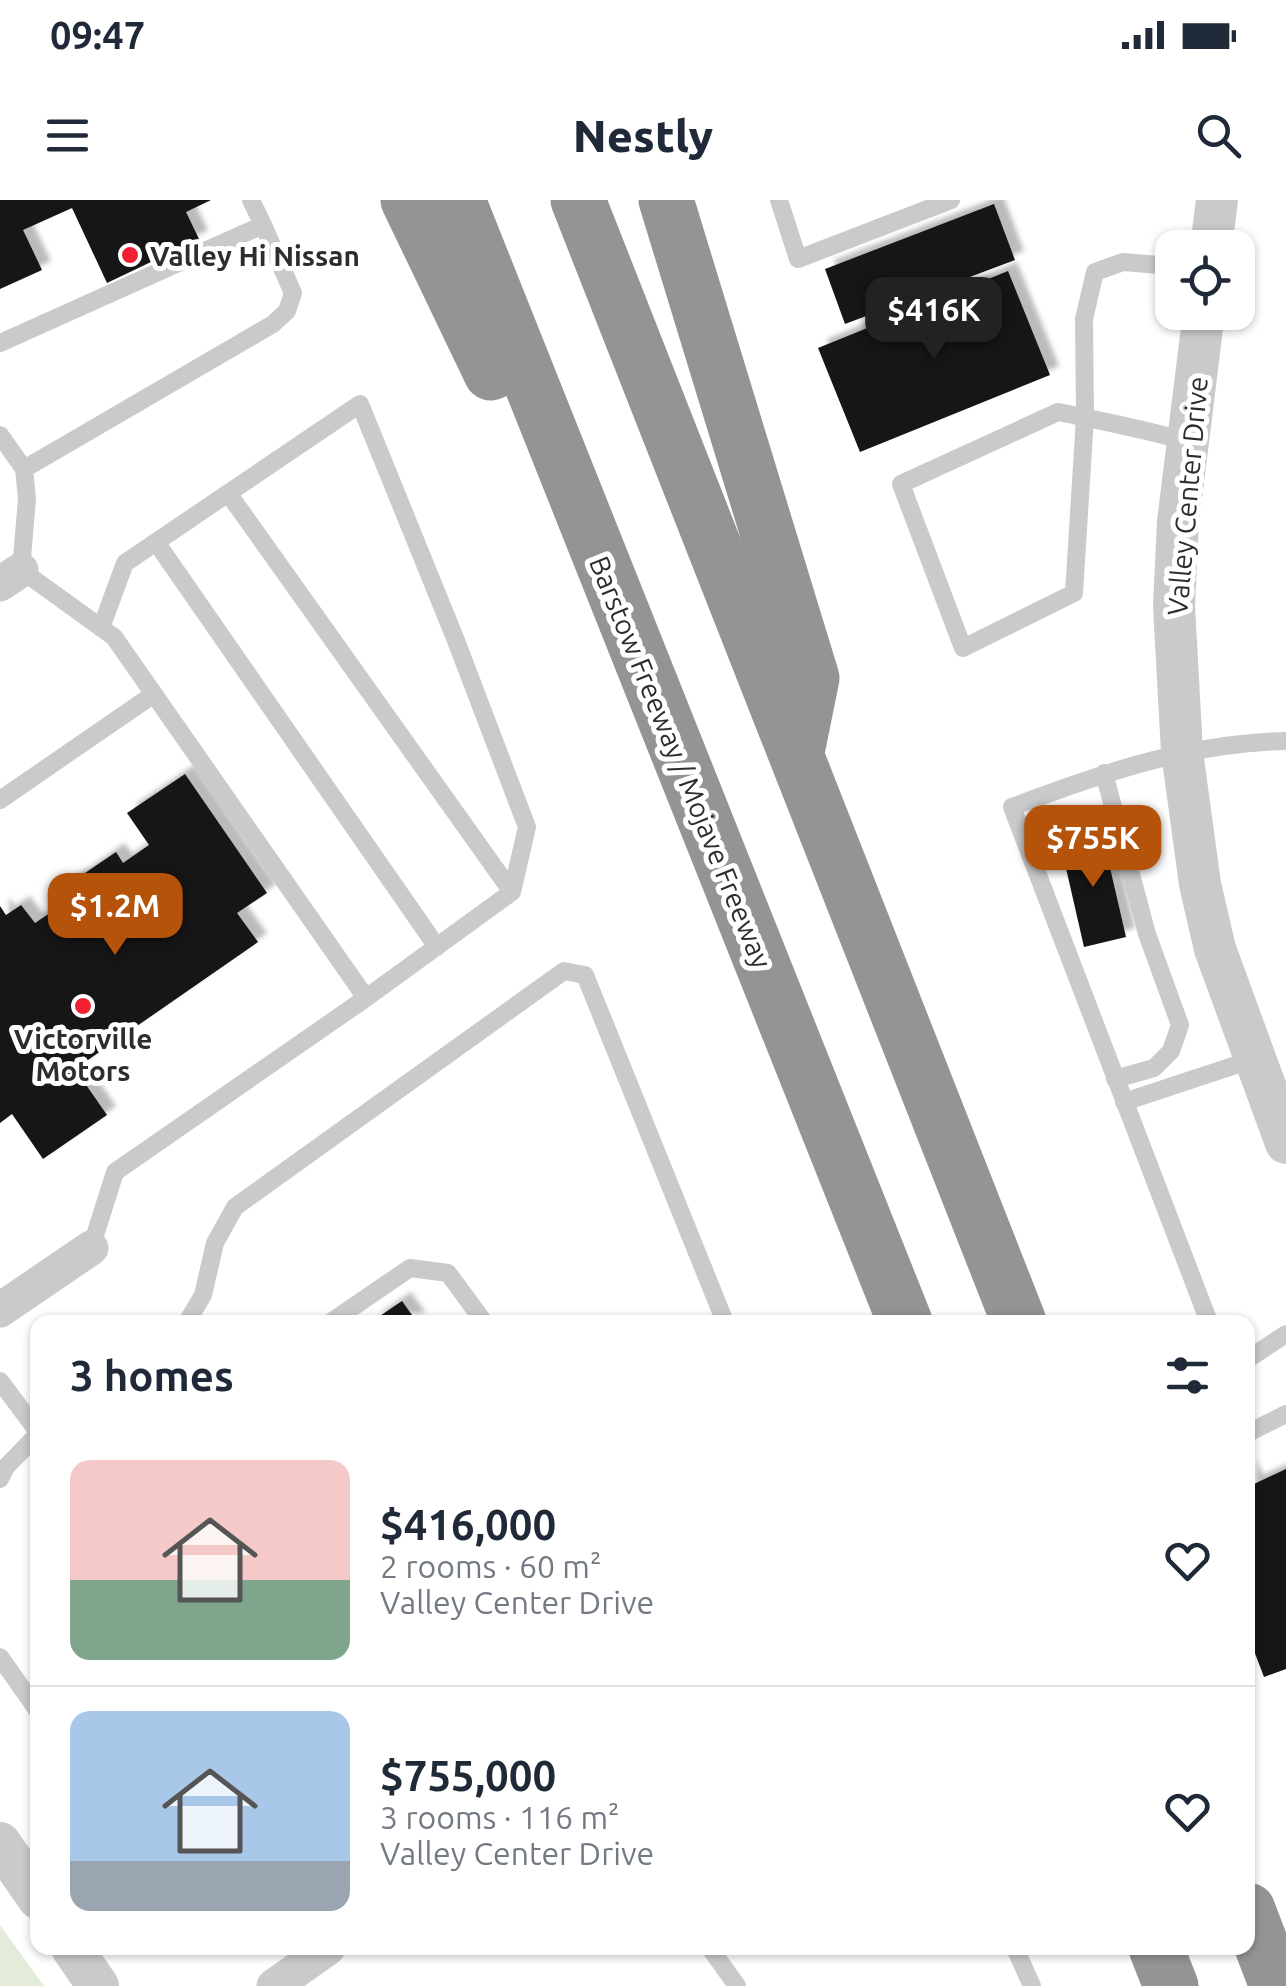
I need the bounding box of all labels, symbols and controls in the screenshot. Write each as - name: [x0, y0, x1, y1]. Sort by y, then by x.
- text: 09:47: [50, 14, 145, 56]
- icon: menu: [40, 108, 95, 163]
- icon: search: [1191, 108, 1246, 163]
- text: Nestly: [573, 110, 713, 161]
- map controls: [1155, 230, 1255, 330]
- button: locate: [1155, 230, 1255, 330]
- place label: Valley Hi Nissan: [150, 240, 360, 271]
- marker: Valley Hi Nissan: [119, 244, 141, 266]
- pin: $416K: [864, 277, 1004, 362]
- text: $416K: [887, 291, 981, 327]
- street label: Valley Center Drive: [1161, 375, 1213, 617]
- street label: Barstow Freeway / Mojave Freeway: [584, 552, 778, 972]
- pin: $755K: [1023, 805, 1163, 890]
- text: $755K: [1046, 819, 1140, 855]
- pin: $1.2M: [45, 873, 185, 958]
- text: $1.2M: [70, 887, 160, 923]
- marker: Victorville Motors: [72, 995, 94, 1017]
- place label: Victorville Motors: [14, 1023, 152, 1086]
- icon: filters: [1160, 1348, 1215, 1403]
- text: 3 homes: [70, 1352, 234, 1399]
- icon: home: [150, 1500, 270, 1620]
- text: $416,000: [380, 1501, 556, 1548]
- icon: heart: [1160, 1533, 1215, 1588]
- text: 2 rooms · 60 m²: [380, 1548, 601, 1584]
- text: Valley Center Drive: [380, 1584, 654, 1620]
- icon: home: [150, 1751, 270, 1871]
- text: $755,000: [380, 1752, 556, 1799]
- icon: heart: [1160, 1784, 1215, 1839]
- text: 3 rooms · 116 m²: [380, 1799, 620, 1835]
- text: Valley Center Drive: [380, 1835, 654, 1871]

